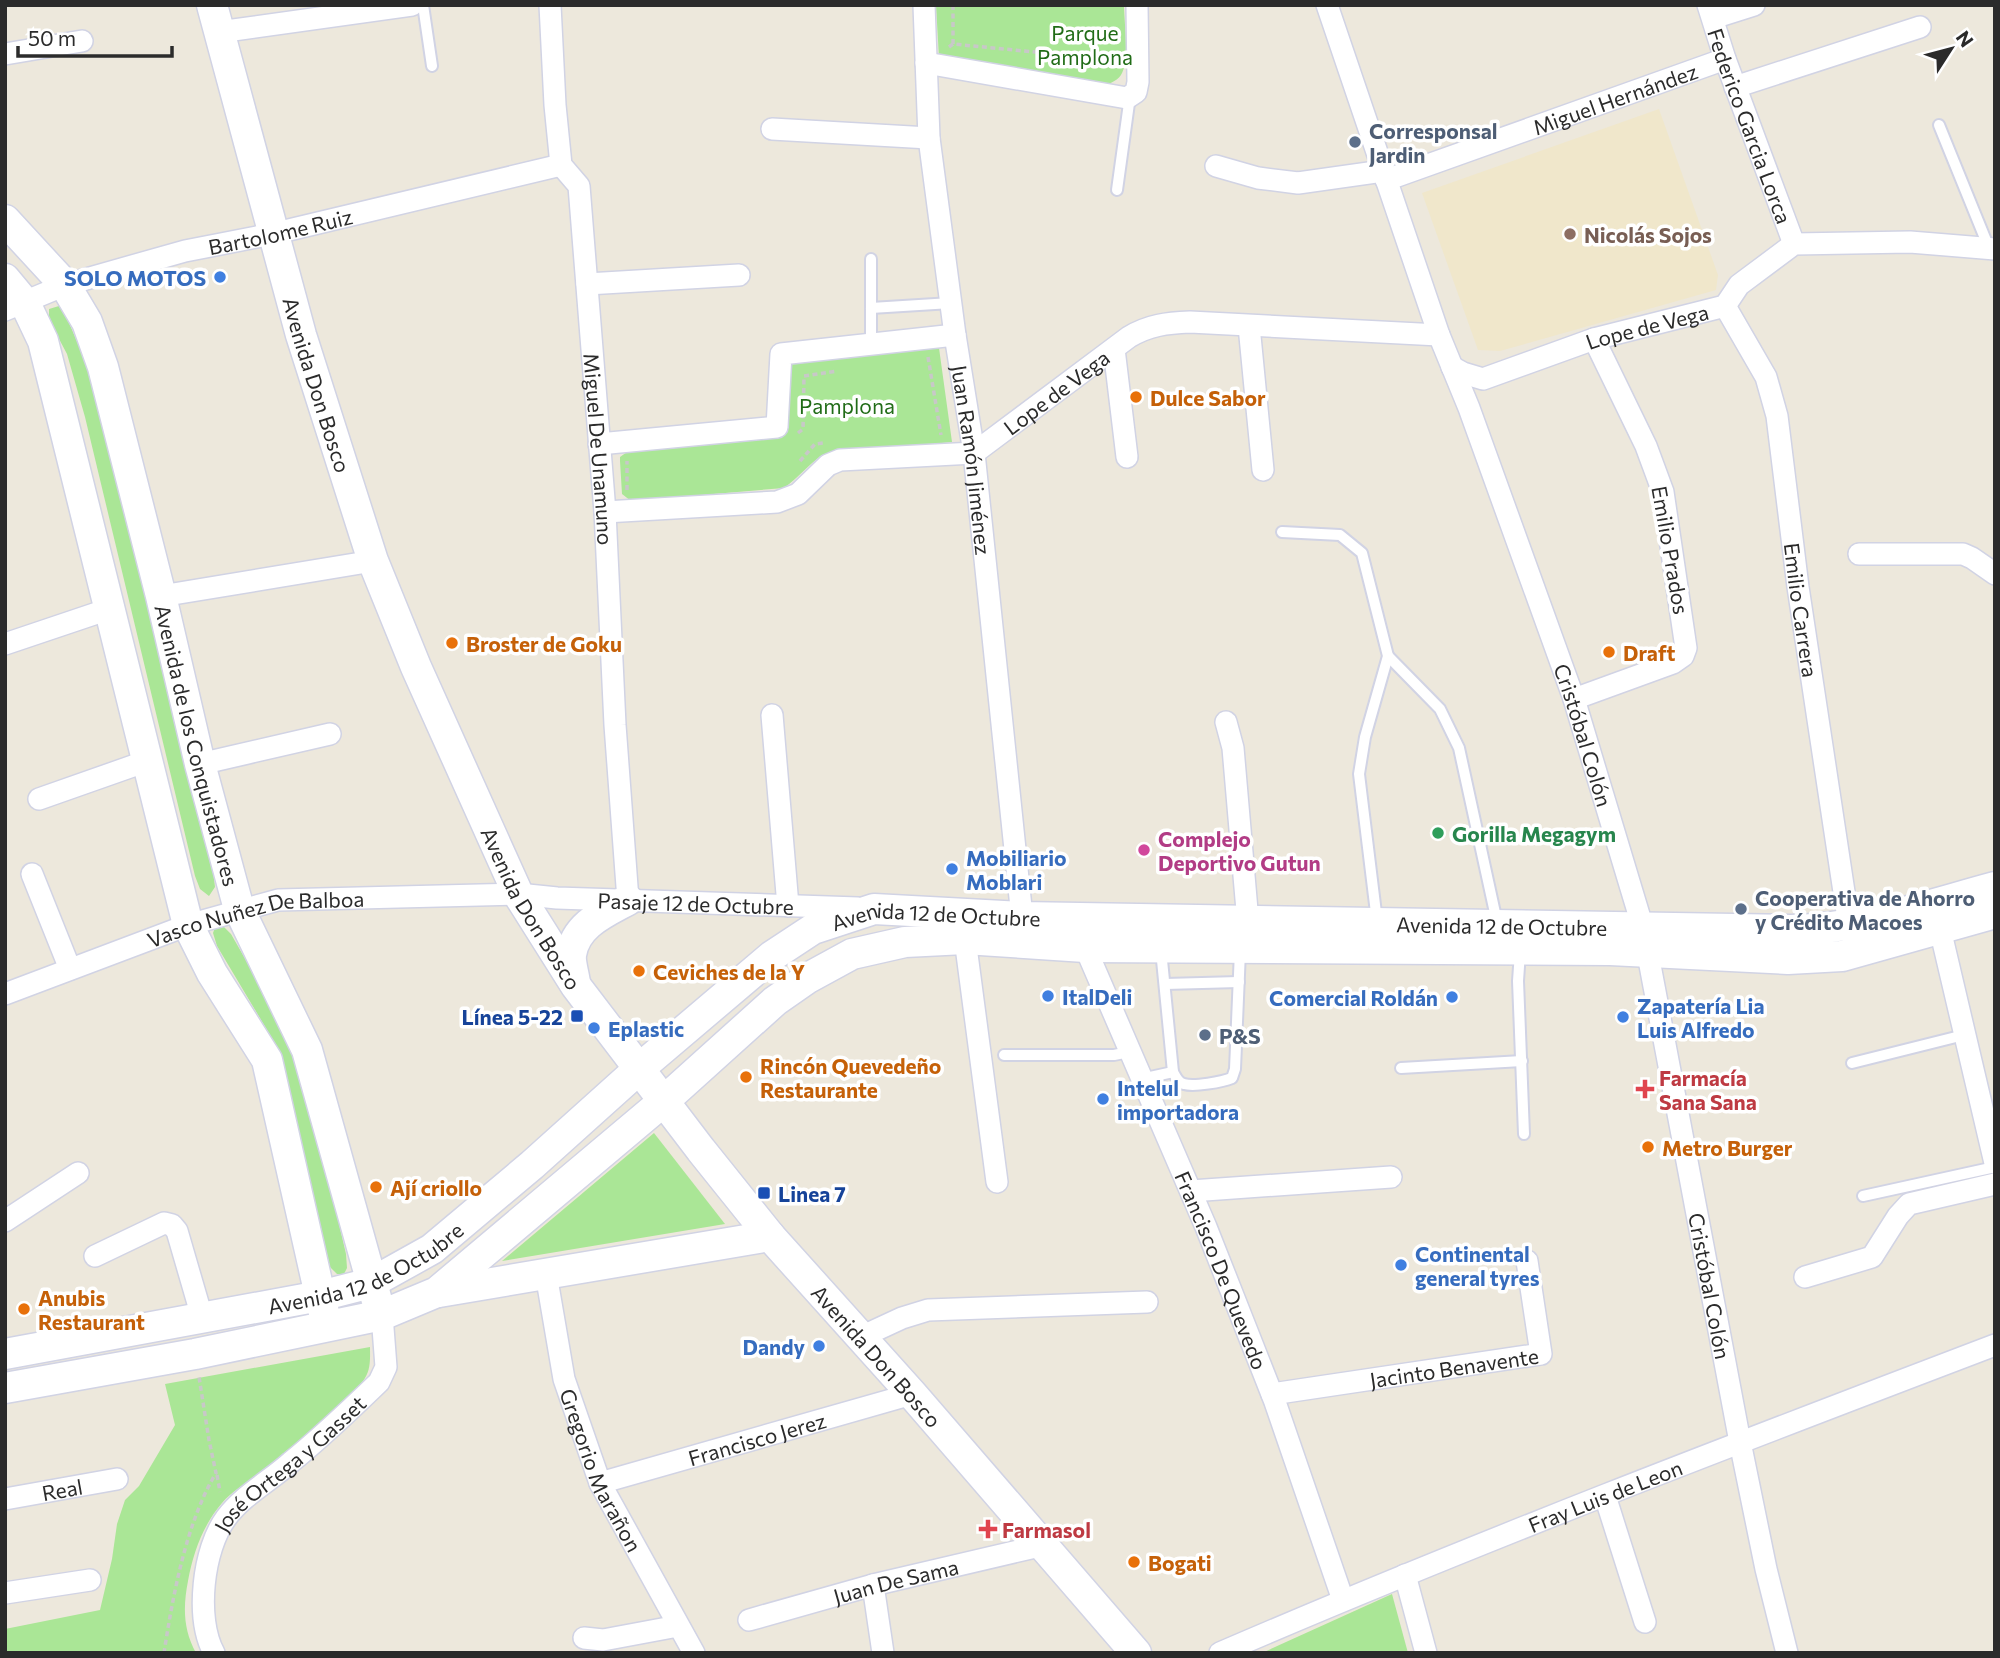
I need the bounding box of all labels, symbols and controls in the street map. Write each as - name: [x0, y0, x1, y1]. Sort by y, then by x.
- scale bar: [18, 14, 172, 58]
- north arrow: [1916, 14, 1986, 84]
- park label: Parque Pamplona: [1037, 20, 1133, 69]
- text: 50 m: [28, 25, 76, 50]
- street label: Federico Garcia Lorca: [1704, 25, 1798, 227]
- text: N: [1952, 26, 1979, 51]
- street label: Miguel Hernández: [1529, 57, 1701, 139]
- place label: Corresponsal Jardin: [1369, 118, 1497, 167]
- marker: Corresponsal Jardin: [1347, 134, 1363, 150]
- street label: Bartolome Ruiz: [206, 203, 355, 259]
- place label: Nicolás Sojos: [1584, 222, 1712, 247]
- marker: Nicolás Sojos: [1562, 226, 1578, 242]
- place label: SOLO MOTOS: [64, 265, 206, 290]
- marker: SOLO MOTOS: [212, 269, 228, 285]
- street label: Avenida Don Bosco: [279, 294, 356, 475]
- street label: Lope de Vega: [1582, 298, 1711, 354]
- street label: Lope de Vega: [998, 344, 1114, 439]
- street label: Miguel De Unamuno: [580, 352, 619, 546]
- street label: Juan Ramón Jiménez: [948, 363, 997, 556]
- place label: Dulce Sabor: [1150, 385, 1266, 410]
- marker: Dulce Sabor: [1128, 389, 1144, 405]
- park label: Pamplona: [799, 393, 895, 418]
- street label: Emilio Prados: [1647, 484, 1695, 616]
- street label: Emilio Carrera: [1780, 541, 1824, 679]
- street label: Avenida de los Conquistadores: [151, 602, 245, 889]
- place label: Broster de Goku: [466, 631, 622, 656]
- marker: Broster de Goku: [444, 635, 460, 651]
- place label: Draft: [1623, 640, 1676, 665]
- marker: Draft: [1601, 644, 1617, 660]
- street label: Cristóbal Colón: [1550, 660, 1618, 809]
- place label: Gorilla Megagym: [1452, 821, 1616, 846]
- street label: Avenida Don Bosco: [477, 823, 587, 994]
- marker: Gorilla Megagym: [1430, 825, 1446, 841]
- place label: Complejo Deportivo Gutun: [1158, 826, 1321, 875]
- marker: Complejo Deportivo Gutun: [1136, 842, 1152, 858]
- place label: Mobiliario Moblari: [966, 845, 1067, 894]
- marker: Mobiliario Moblari: [944, 861, 960, 877]
- street label: Vasco Nuñez De Balboa: [144, 885, 365, 952]
- place label: Cooperativa de Ahorro y Crédito Macoes: [1755, 885, 1975, 934]
- street label: Pasaje 12 de Octubre: [597, 887, 794, 918]
- street label: Avenida 12 de Octubre: [828, 896, 1041, 935]
- marker: Cooperativa de Ahorro y Crédito Macoes: [1733, 901, 1749, 917]
- street label: Avenida 12 de Octubre: [1396, 911, 1608, 939]
- place label: Ceviches de la Y: [653, 959, 805, 984]
- marker: Ceviches de la Y: [631, 963, 647, 979]
- place label: ItalDeli: [1062, 984, 1132, 1009]
- place label: Comercial Roldán: [1269, 985, 1438, 1010]
- marker: ItalDeli: [1040, 988, 1056, 1004]
- marker: Comercial Roldán: [1444, 989, 1460, 1005]
- place label: Zapatería Lia Luis Alfredo: [1637, 993, 1765, 1042]
- place label: Línea 5-22: [462, 1004, 563, 1029]
- marker: Línea 5-22: [569, 1008, 585, 1024]
- marker: Zapatería Lia Luis Alfredo: [1615, 1009, 1631, 1025]
- place label: Eplastic: [608, 1016, 684, 1041]
- marker: Eplastic: [586, 1020, 602, 1036]
- place label: P&S: [1219, 1023, 1261, 1048]
- marker: P&S: [1197, 1027, 1213, 1043]
- place label: Rincón Quevedeño Restaurante: [760, 1053, 941, 1102]
- place label: Farmacía Sana Sana: [1659, 1065, 1757, 1114]
- marker: Rincón Quevedeño Restaurante: [738, 1069, 754, 1085]
- place label: Intelul importadora: [1117, 1075, 1239, 1124]
- marker: Farmacía Sana Sana: [1637, 1081, 1653, 1097]
- marker: Intelul importadora: [1095, 1091, 1111, 1107]
- place label: Metro Burger: [1662, 1135, 1793, 1160]
- marker: Metro Burger: [1640, 1139, 1656, 1155]
- street label: Francisco De Quevedo: [1171, 1167, 1273, 1373]
- place label: Ají criollo: [390, 1175, 482, 1200]
- marker: Ají criollo: [368, 1179, 384, 1195]
- place label: Linea 7: [778, 1181, 846, 1206]
- marker: Linea 7: [756, 1185, 772, 1201]
- street label: Cristóbal Colón: [1684, 1211, 1737, 1361]
- street label: Avenida 12 de Octubre: [266, 1216, 467, 1318]
- place label: Continental general tyres: [1415, 1241, 1540, 1290]
- marker: Continental general tyres: [1393, 1257, 1409, 1273]
- street label: Avenida Don Bosco: [807, 1279, 947, 1432]
- place label: Anubis Restaurant: [38, 1285, 145, 1334]
- marker: Anubis Restaurant: [16, 1301, 32, 1317]
- place label: Dandy: [743, 1334, 805, 1359]
- marker: Dandy: [811, 1338, 827, 1354]
- street label: Jacinto Benavente: [1368, 1342, 1540, 1392]
- street label: Gregorio Marañon: [556, 1385, 648, 1556]
- street label: José Ortega y Gasset: [208, 1390, 370, 1536]
- street label: Francisco Jerez: [685, 1407, 828, 1470]
- street label: Fray Luis de Leon: [1524, 1454, 1685, 1537]
- street label: Real: [40, 1473, 84, 1505]
- place label: Farmasol: [1002, 1517, 1091, 1542]
- marker: Farmasol: [980, 1521, 996, 1537]
- place label: Bogati: [1148, 1550, 1212, 1575]
- street label: Juan De Sama: [830, 1553, 961, 1608]
- marker: Bogati: [1126, 1554, 1142, 1570]

